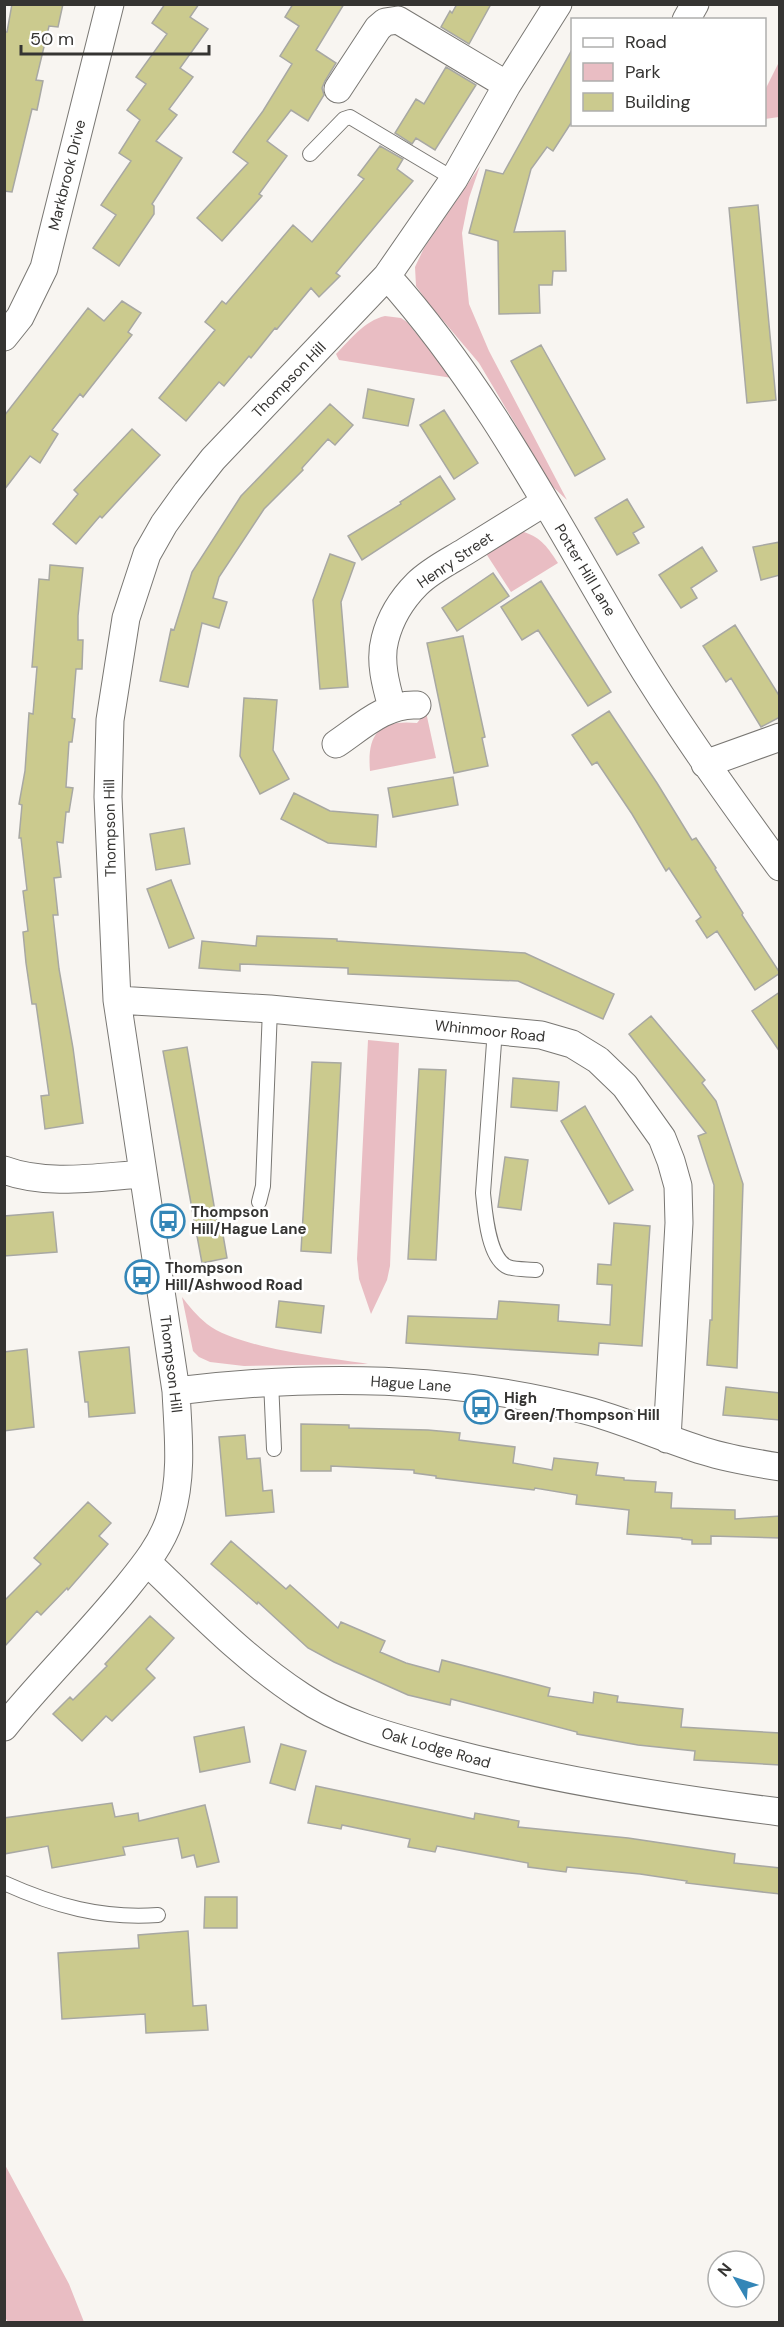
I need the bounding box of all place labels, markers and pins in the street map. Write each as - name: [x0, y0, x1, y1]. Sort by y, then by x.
- place label: Thompson Hill/Hague Lane: [191, 1202, 307, 1239]
- bus stop icon: Thompson Hill/Hague Lane: [150, 1203, 186, 1239]
- place label: Thompson Hill/Ashwood Road: [165, 1258, 303, 1295]
- bus stop icon: Thompson Hill/Ashwood Road: [124, 1259, 160, 1295]
- place label: High Green/Thompson Hill: [504, 1388, 660, 1425]
- bus stop icon: High Green/Thompson Hill: [463, 1389, 499, 1425]

